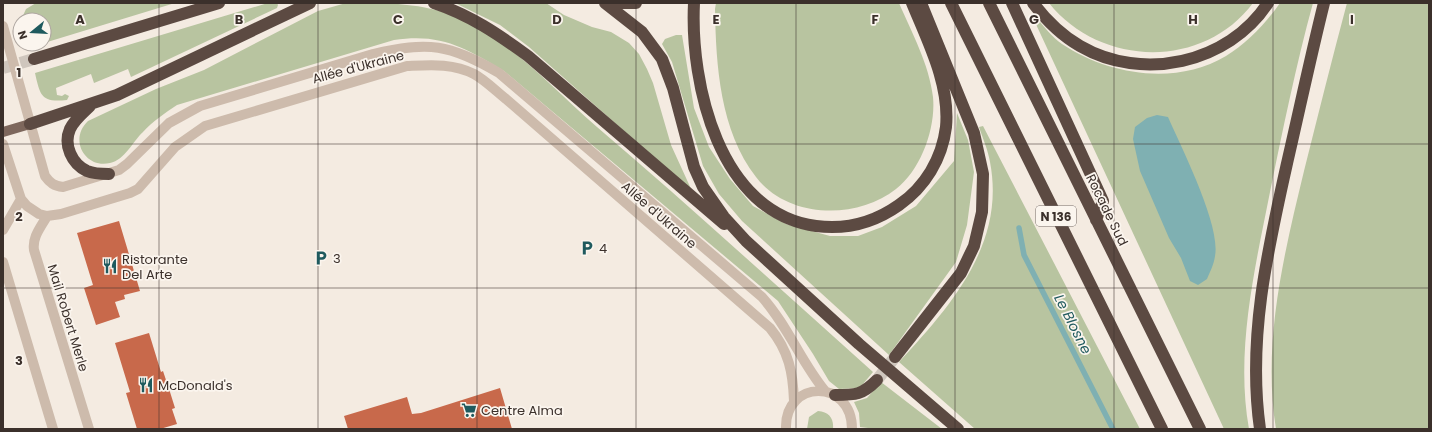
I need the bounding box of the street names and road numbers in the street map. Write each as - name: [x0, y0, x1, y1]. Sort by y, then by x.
- street label: Allée d'Ukraine: [310, 46, 406, 88]
- street label: Rocade Sud: [1081, 171, 1133, 249]
- street label: Allée d'Ukraine: [617, 177, 701, 253]
- road number: N 136: [1036, 206, 1076, 226]
- street label: Mail Robert Merle: [43, 262, 93, 374]

